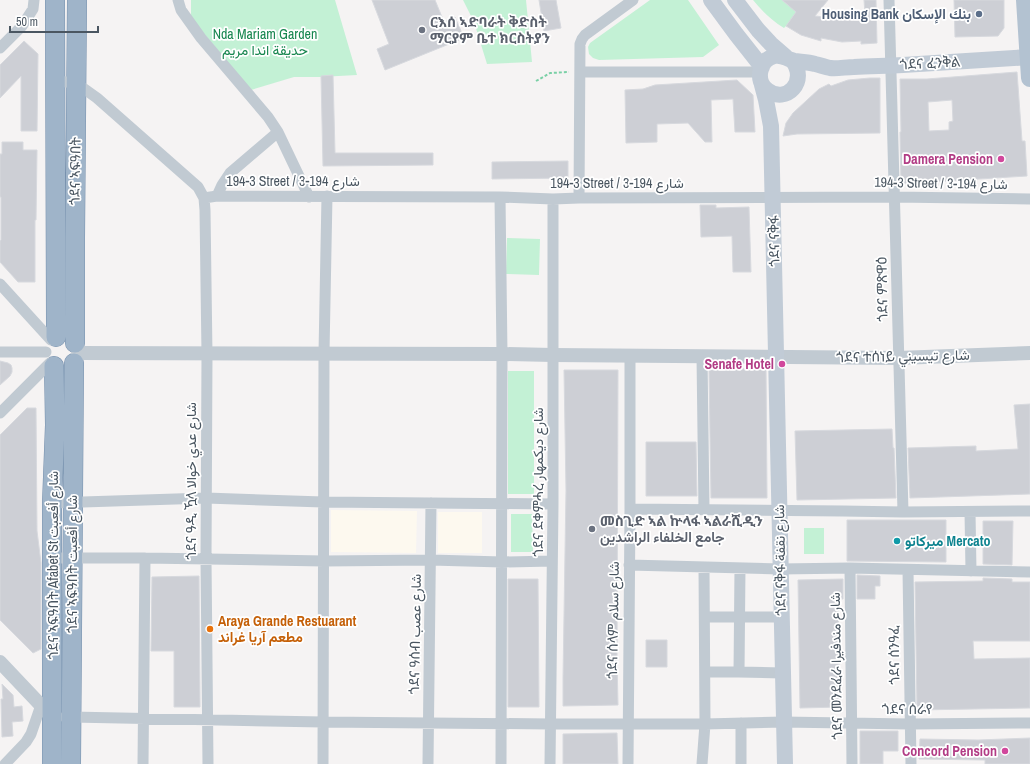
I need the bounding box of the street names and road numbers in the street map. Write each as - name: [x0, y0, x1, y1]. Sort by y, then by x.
- street label: ጎደና ፈንቅል: [899, 52, 961, 74]
- street label: ጎደና ኣፍዓበት: [65, 136, 85, 205]
- street label: 194-3 Street / شارع 194-3: [226, 172, 360, 192]
- street label: 194-3 Street / شارع 194-3: [874, 173, 1008, 195]
- street label: 194-3 Street / شارع 194-3: [550, 174, 684, 194]
- street label: ጎደና ናቅፋ: [765, 215, 783, 267]
- street label: ጎደና ምጽዋዕ: [872, 256, 892, 322]
- street label: ጎደና ተሰነይ شارع تيسيني: [836, 346, 970, 369]
- street label: ጎደና ዓዲ ዃላ شارع عدي خوالا: [182, 402, 203, 560]
- street label: ጎደና ደቀምሓረ شارع ديكمهار: [529, 407, 549, 557]
- street label: ጎደና ኣፍዓበት Afabet St شارع أفعبت: [44, 471, 64, 659]
- street label: ጎደና ኣፍዓበት شارع أفعبت: [63, 495, 83, 633]
- street label: ጎደና ናቅፋ شارع نقفة: [770, 504, 792, 616]
- street label: ጎደና ሰላም شارع سلام: [603, 561, 625, 679]
- street label: ጎደና ዓሰብ شارع عصب: [405, 574, 427, 694]
- street label: ጎደና መንደፈራ شارع مندفيرا: [826, 592, 848, 740]
- street label: ጎደና ሰንዓፈ: [884, 625, 904, 685]
- street label: ጎደና ሰራየ: [882, 700, 932, 718]

